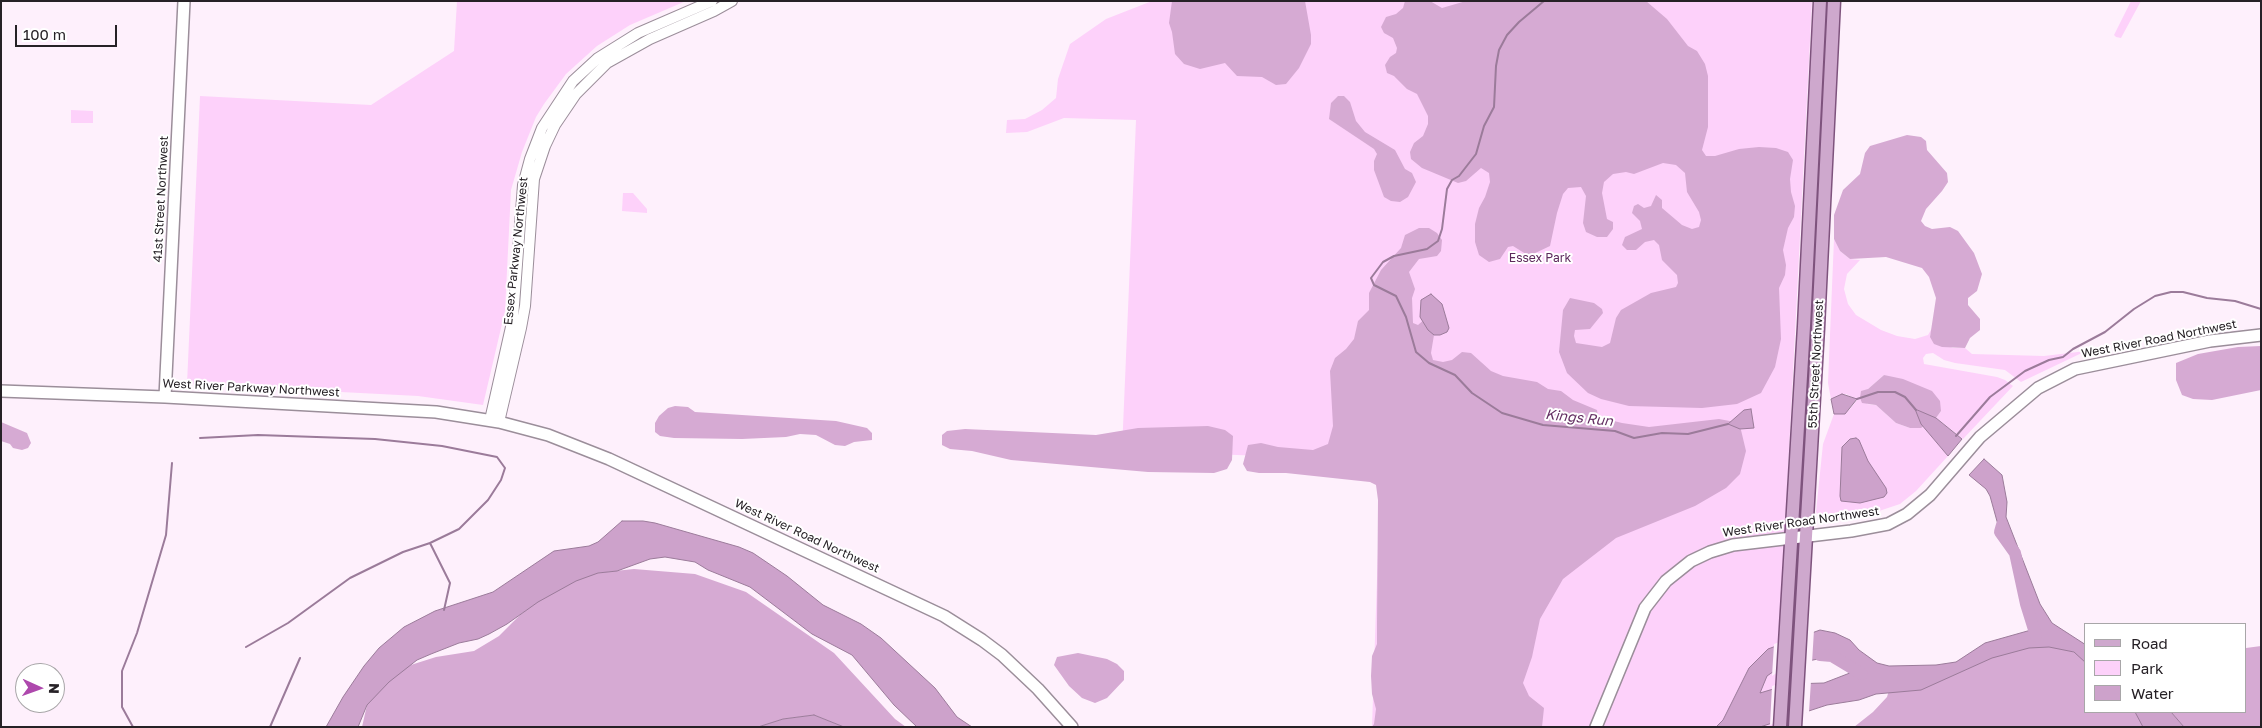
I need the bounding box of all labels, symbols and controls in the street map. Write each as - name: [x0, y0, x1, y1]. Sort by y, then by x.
- scale bar: [18, 15, 120, 47]
- text: 100 m: [23, 25, 66, 43]
- street label: 41st Street Northwest: [150, 135, 172, 263]
- street label: Essex Parkway Northwest: [501, 176, 531, 326]
- park label: Essex Park: [1509, 251, 1571, 265]
- street label: 55th Street Northwest: [1805, 299, 1827, 429]
- street label: West River Road Northwest: [2080, 317, 2238, 361]
- street label: West River Parkway Northwest: [162, 376, 340, 400]
- water label: Kings Run: [1544, 406, 1614, 430]
- street label: West River Road Northwest: [732, 496, 882, 576]
- street label: West River Road Northwest: [1722, 504, 1880, 540]
- legend: [2084, 623, 2247, 713]
- text: Road: [2131, 634, 2168, 652]
- text: Park: [2131, 659, 2163, 677]
- north arrow: [15, 663, 65, 713]
- text: N: [46, 683, 63, 694]
- text: Water: [2131, 684, 2174, 702]

